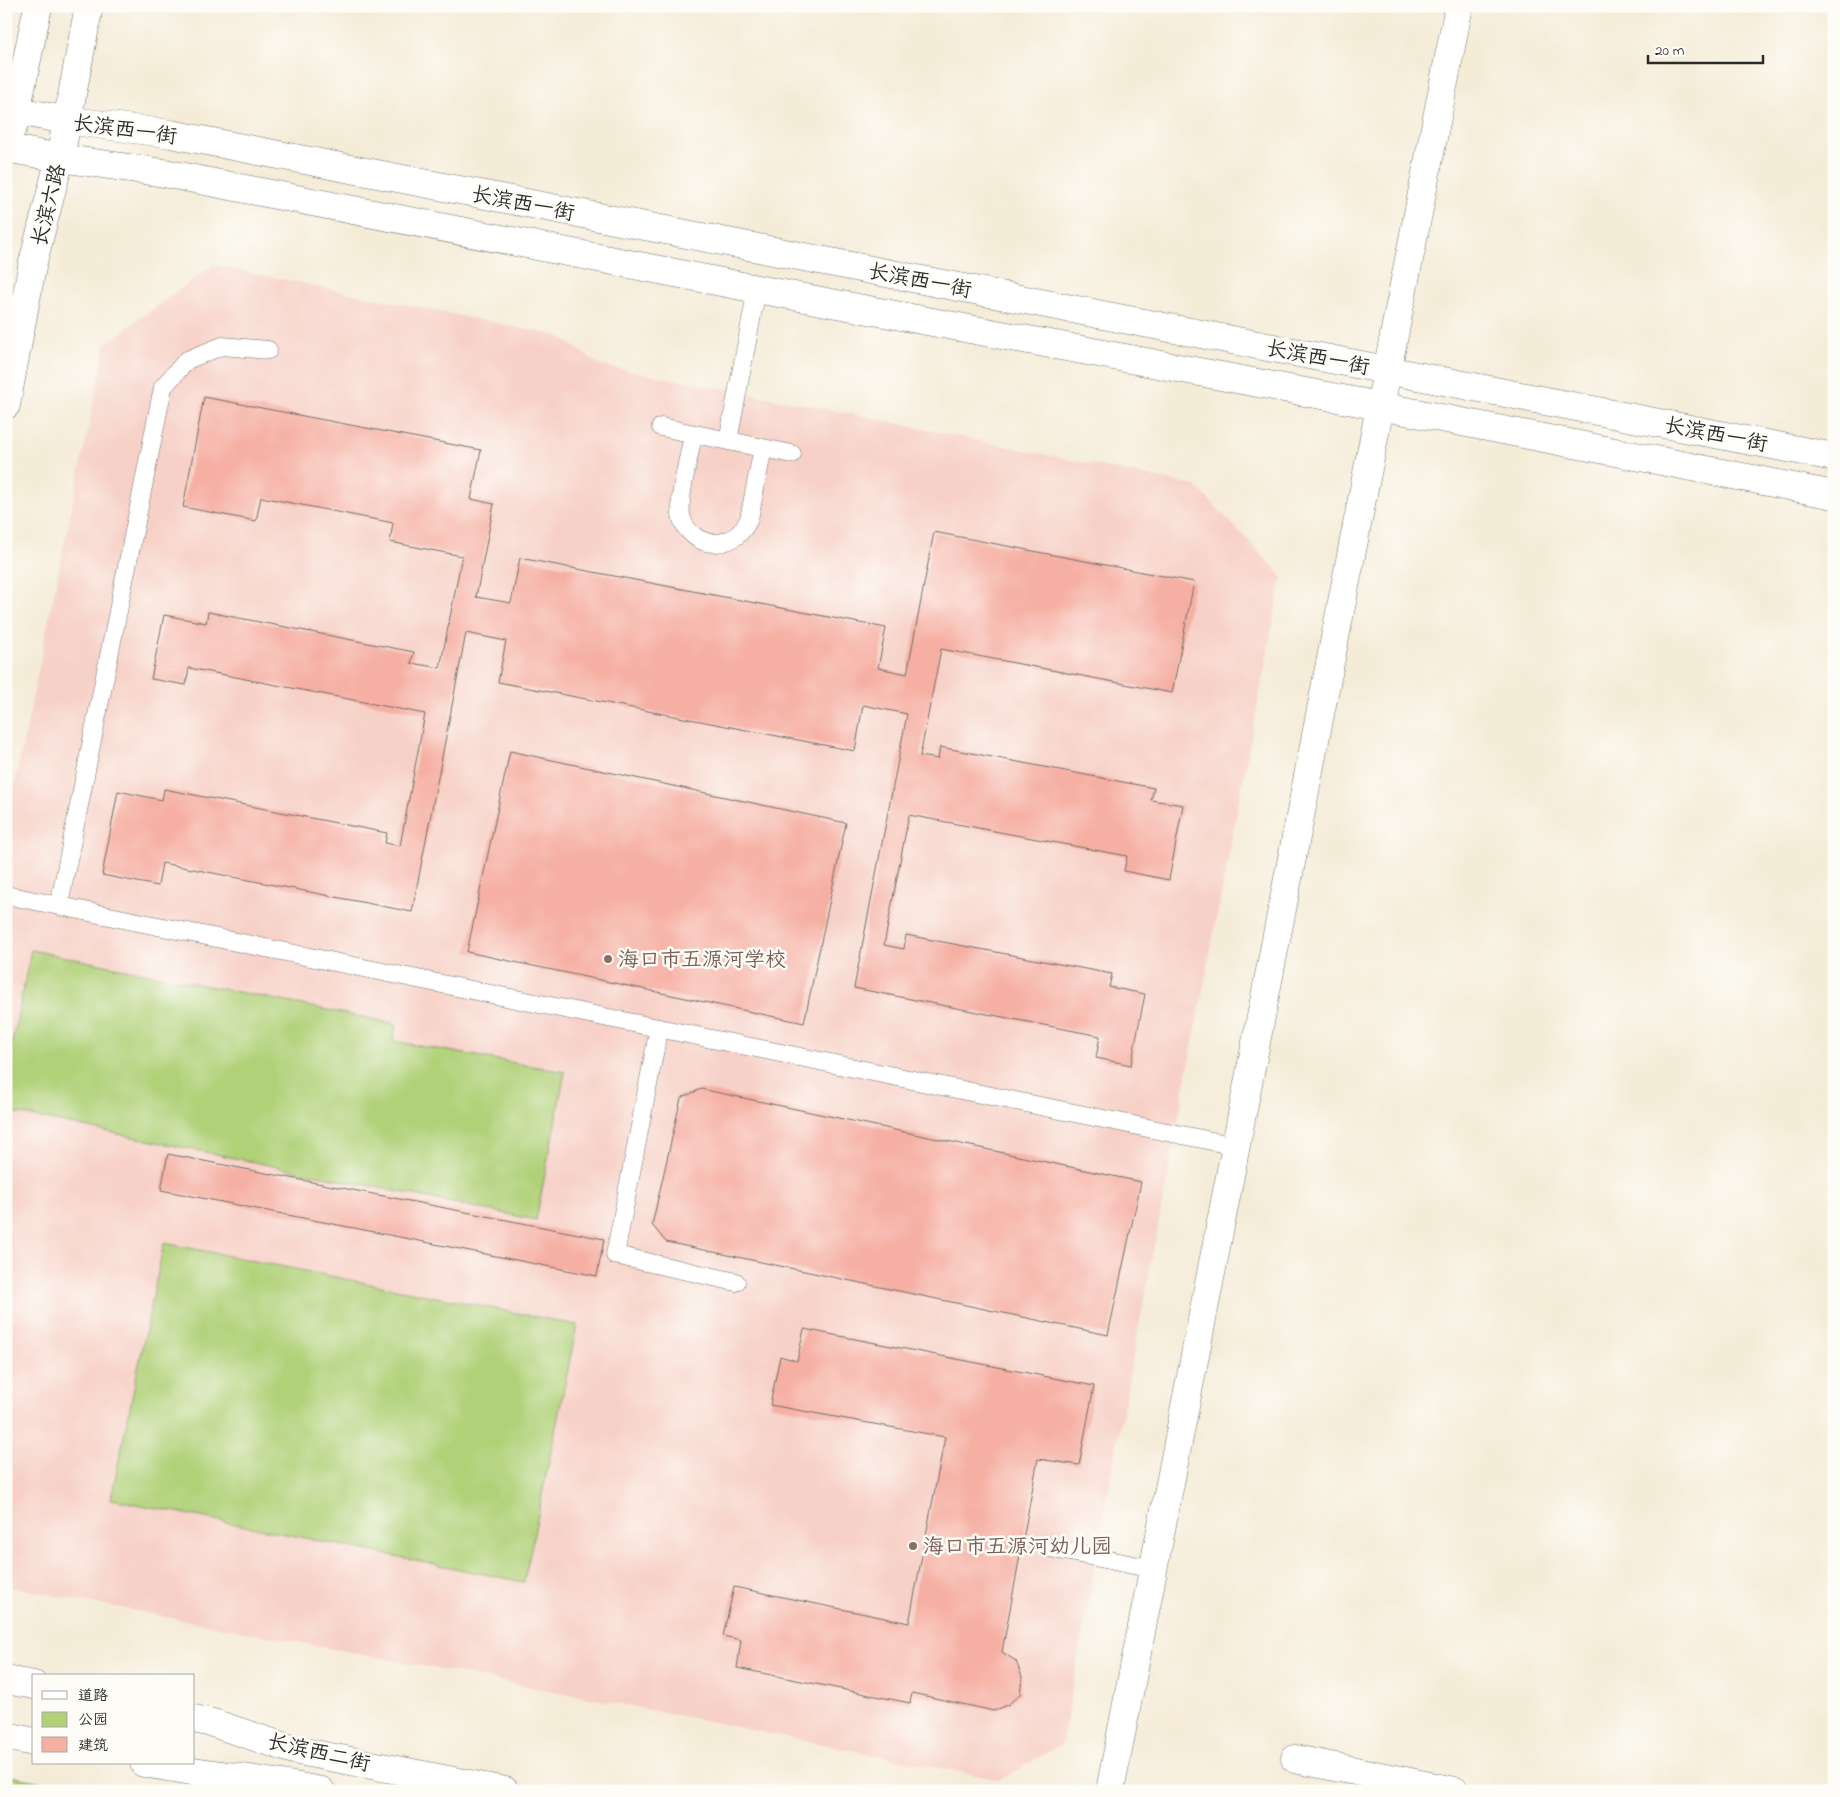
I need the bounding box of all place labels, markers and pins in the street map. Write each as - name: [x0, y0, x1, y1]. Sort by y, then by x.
- place label: 海口市五源河学校: [618, 946, 786, 976]
- marker: 海口市五源河学校: [602, 953, 614, 965]
- place label: 海口市五源河幼儿园: [923, 1533, 1112, 1563]
- marker: 海口市五源河幼儿园: [907, 1540, 919, 1552]

